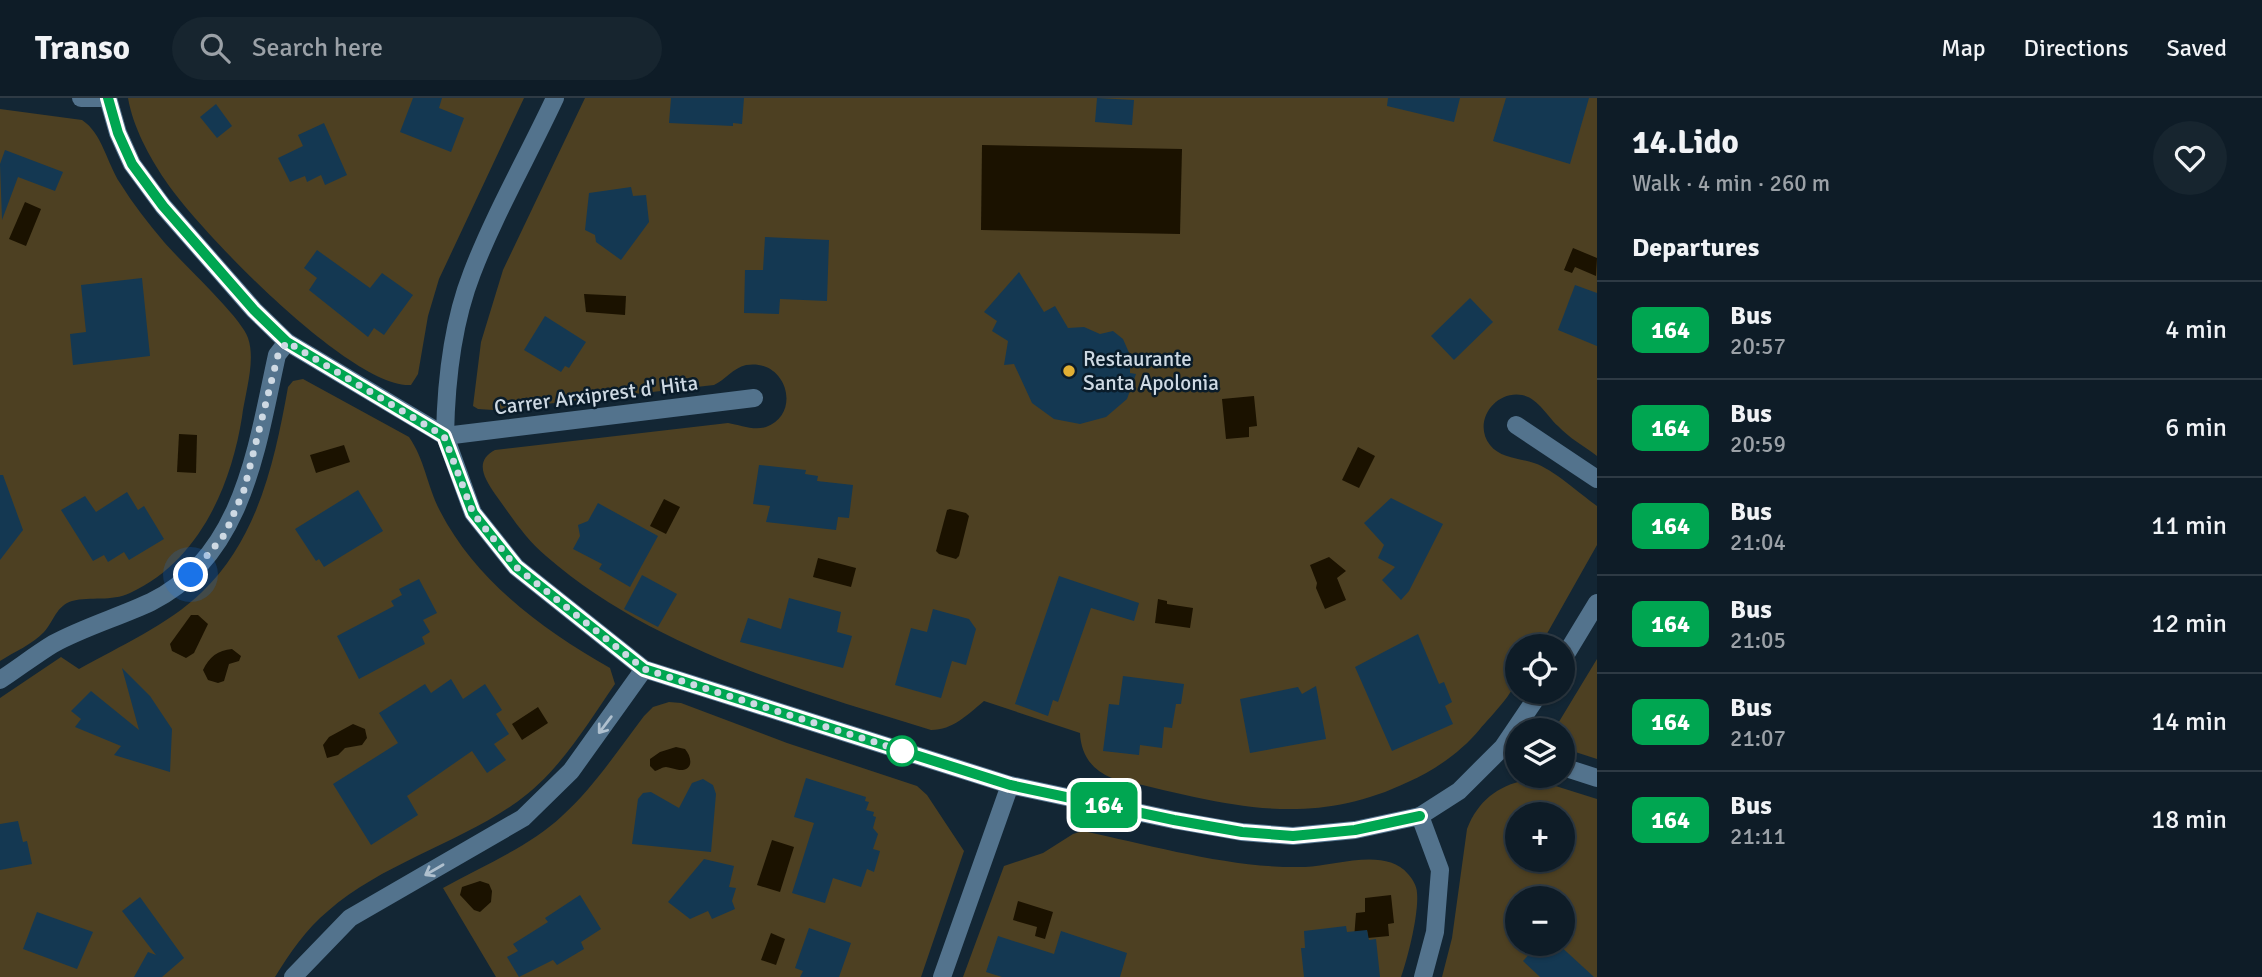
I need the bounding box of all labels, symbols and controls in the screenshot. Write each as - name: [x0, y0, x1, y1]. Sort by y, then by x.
- search box: [172, 17, 662, 80]
- text: Transo: [35, 28, 130, 69]
- icon: search: [196, 29, 234, 67]
- text: Search here: [252, 32, 383, 64]
- text: Map: [1941, 33, 1986, 63]
- text: Directions: [2024, 33, 2129, 63]
- text: Saved: [2167, 33, 2227, 63]
- button: heart: [2153, 121, 2227, 195]
- text: 14.Lido: [1632, 122, 1739, 163]
- text: Walk · 4 min · 260 m: [1632, 169, 1830, 198]
- text: Departures: [1632, 232, 1759, 264]
- text: Bus: [1730, 300, 1772, 332]
- text: 4 min: [2165, 314, 2227, 346]
- text: 164: [1651, 315, 1690, 345]
- text: 20:57: [1730, 332, 1786, 361]
- place label: Restaurante Santa Apolonia: [1083, 346, 1219, 396]
- marker: Restaurante Santa Apolonia: [1061, 363, 1077, 379]
- street label: Carrer Arxiprest d' Hita: [493, 370, 699, 420]
- text: Bus: [1730, 398, 1772, 430]
- text: 6 min: [2165, 412, 2227, 444]
- text: 164: [1651, 413, 1690, 443]
- text: 20:59: [1730, 430, 1786, 459]
- text: Bus: [1730, 496, 1772, 528]
- text: 11 min: [2151, 510, 2227, 542]
- text: 164: [1651, 511, 1690, 541]
- text: 21:04: [1730, 528, 1786, 557]
- your location: [173, 557, 208, 592]
- text: Bus: [1730, 594, 1772, 626]
- text: 12 min: [2151, 608, 2227, 640]
- text: 164: [1651, 609, 1690, 639]
- text: 21:05: [1730, 626, 1786, 655]
- map controls: [1505, 634, 1575, 956]
- button: locate: [1505, 634, 1575, 704]
- text: Bus: [1730, 692, 1772, 724]
- text: 14 min: [2151, 706, 2227, 738]
- text: 164: [1651, 707, 1690, 737]
- one-way arrow: [598, 715, 613, 734]
- button: layers: [1505, 718, 1575, 788]
- text: 21:07: [1730, 724, 1786, 753]
- unlabelled marker: [887, 736, 917, 766]
- line badge: 164: [1064, 782, 1144, 828]
- text: 164: [1085, 790, 1123, 820]
- text: Bus: [1730, 790, 1772, 822]
- button: +: [1505, 802, 1575, 872]
- text: 18 min: [2151, 804, 2227, 836]
- text: 164: [1651, 805, 1690, 835]
- text: 21:11: [1730, 822, 1786, 851]
- one-way arrow: [424, 864, 445, 877]
- button: −: [1505, 886, 1575, 956]

